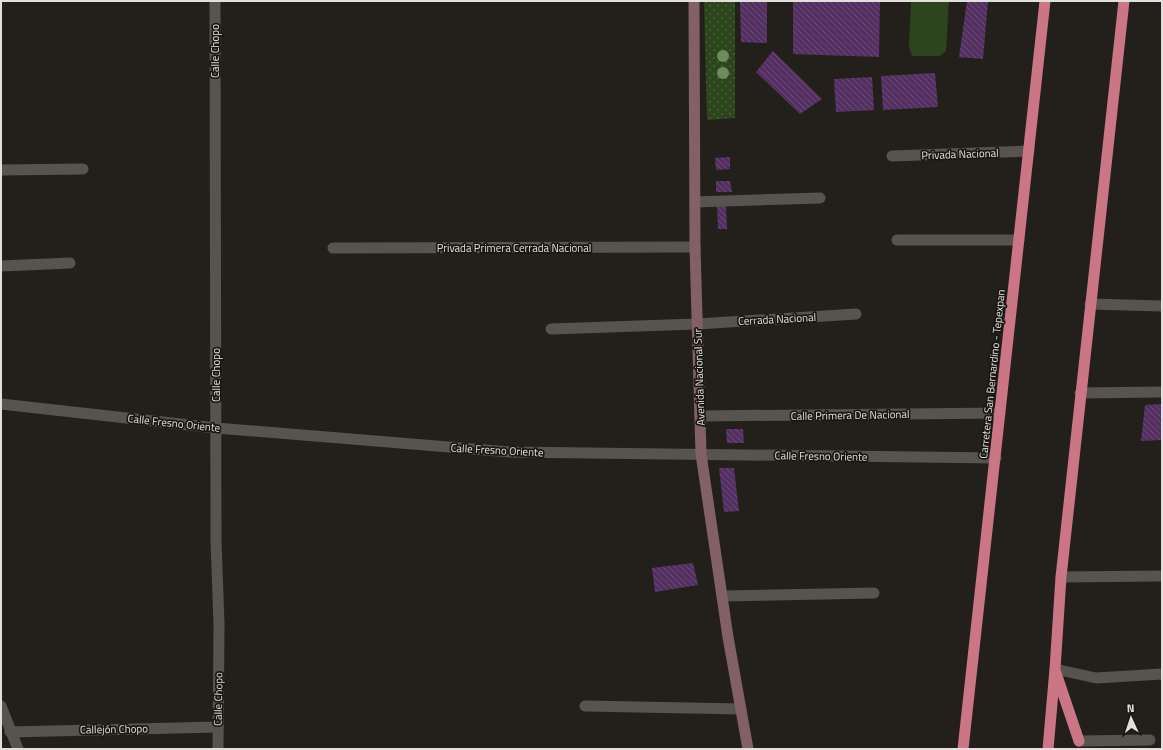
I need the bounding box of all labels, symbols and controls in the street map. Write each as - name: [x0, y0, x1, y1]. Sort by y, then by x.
- street label: Calle Chopo: [207, 24, 223, 78]
- street label: Privada Nacional: [921, 145, 999, 163]
- street label: Privada Primera Cerrada Nacional: [437, 240, 591, 256]
- street label: Carretera San Bernardino - Tepexpan: [975, 288, 1009, 459]
- street label: Cerrada Nacional: [738, 309, 816, 329]
- street label: Avenida Nacional Sur: [689, 328, 709, 426]
- street label: Calle Chopo: [208, 348, 224, 402]
- street label: Calle Primera De Nacional: [790, 406, 910, 424]
- street label: Calle Fresno Oriente: [127, 410, 221, 436]
- street label: Calle Fresno Oriente: [450, 440, 544, 460]
- street label: Calle Fresno Oriente: [774, 447, 868, 465]
- street label: Calle Chopo: [210, 672, 226, 726]
- north arrow: [1111, 698, 1151, 738]
- text: N: [1126, 700, 1135, 716]
- street label: Callejón Chopo: [80, 720, 148, 738]

